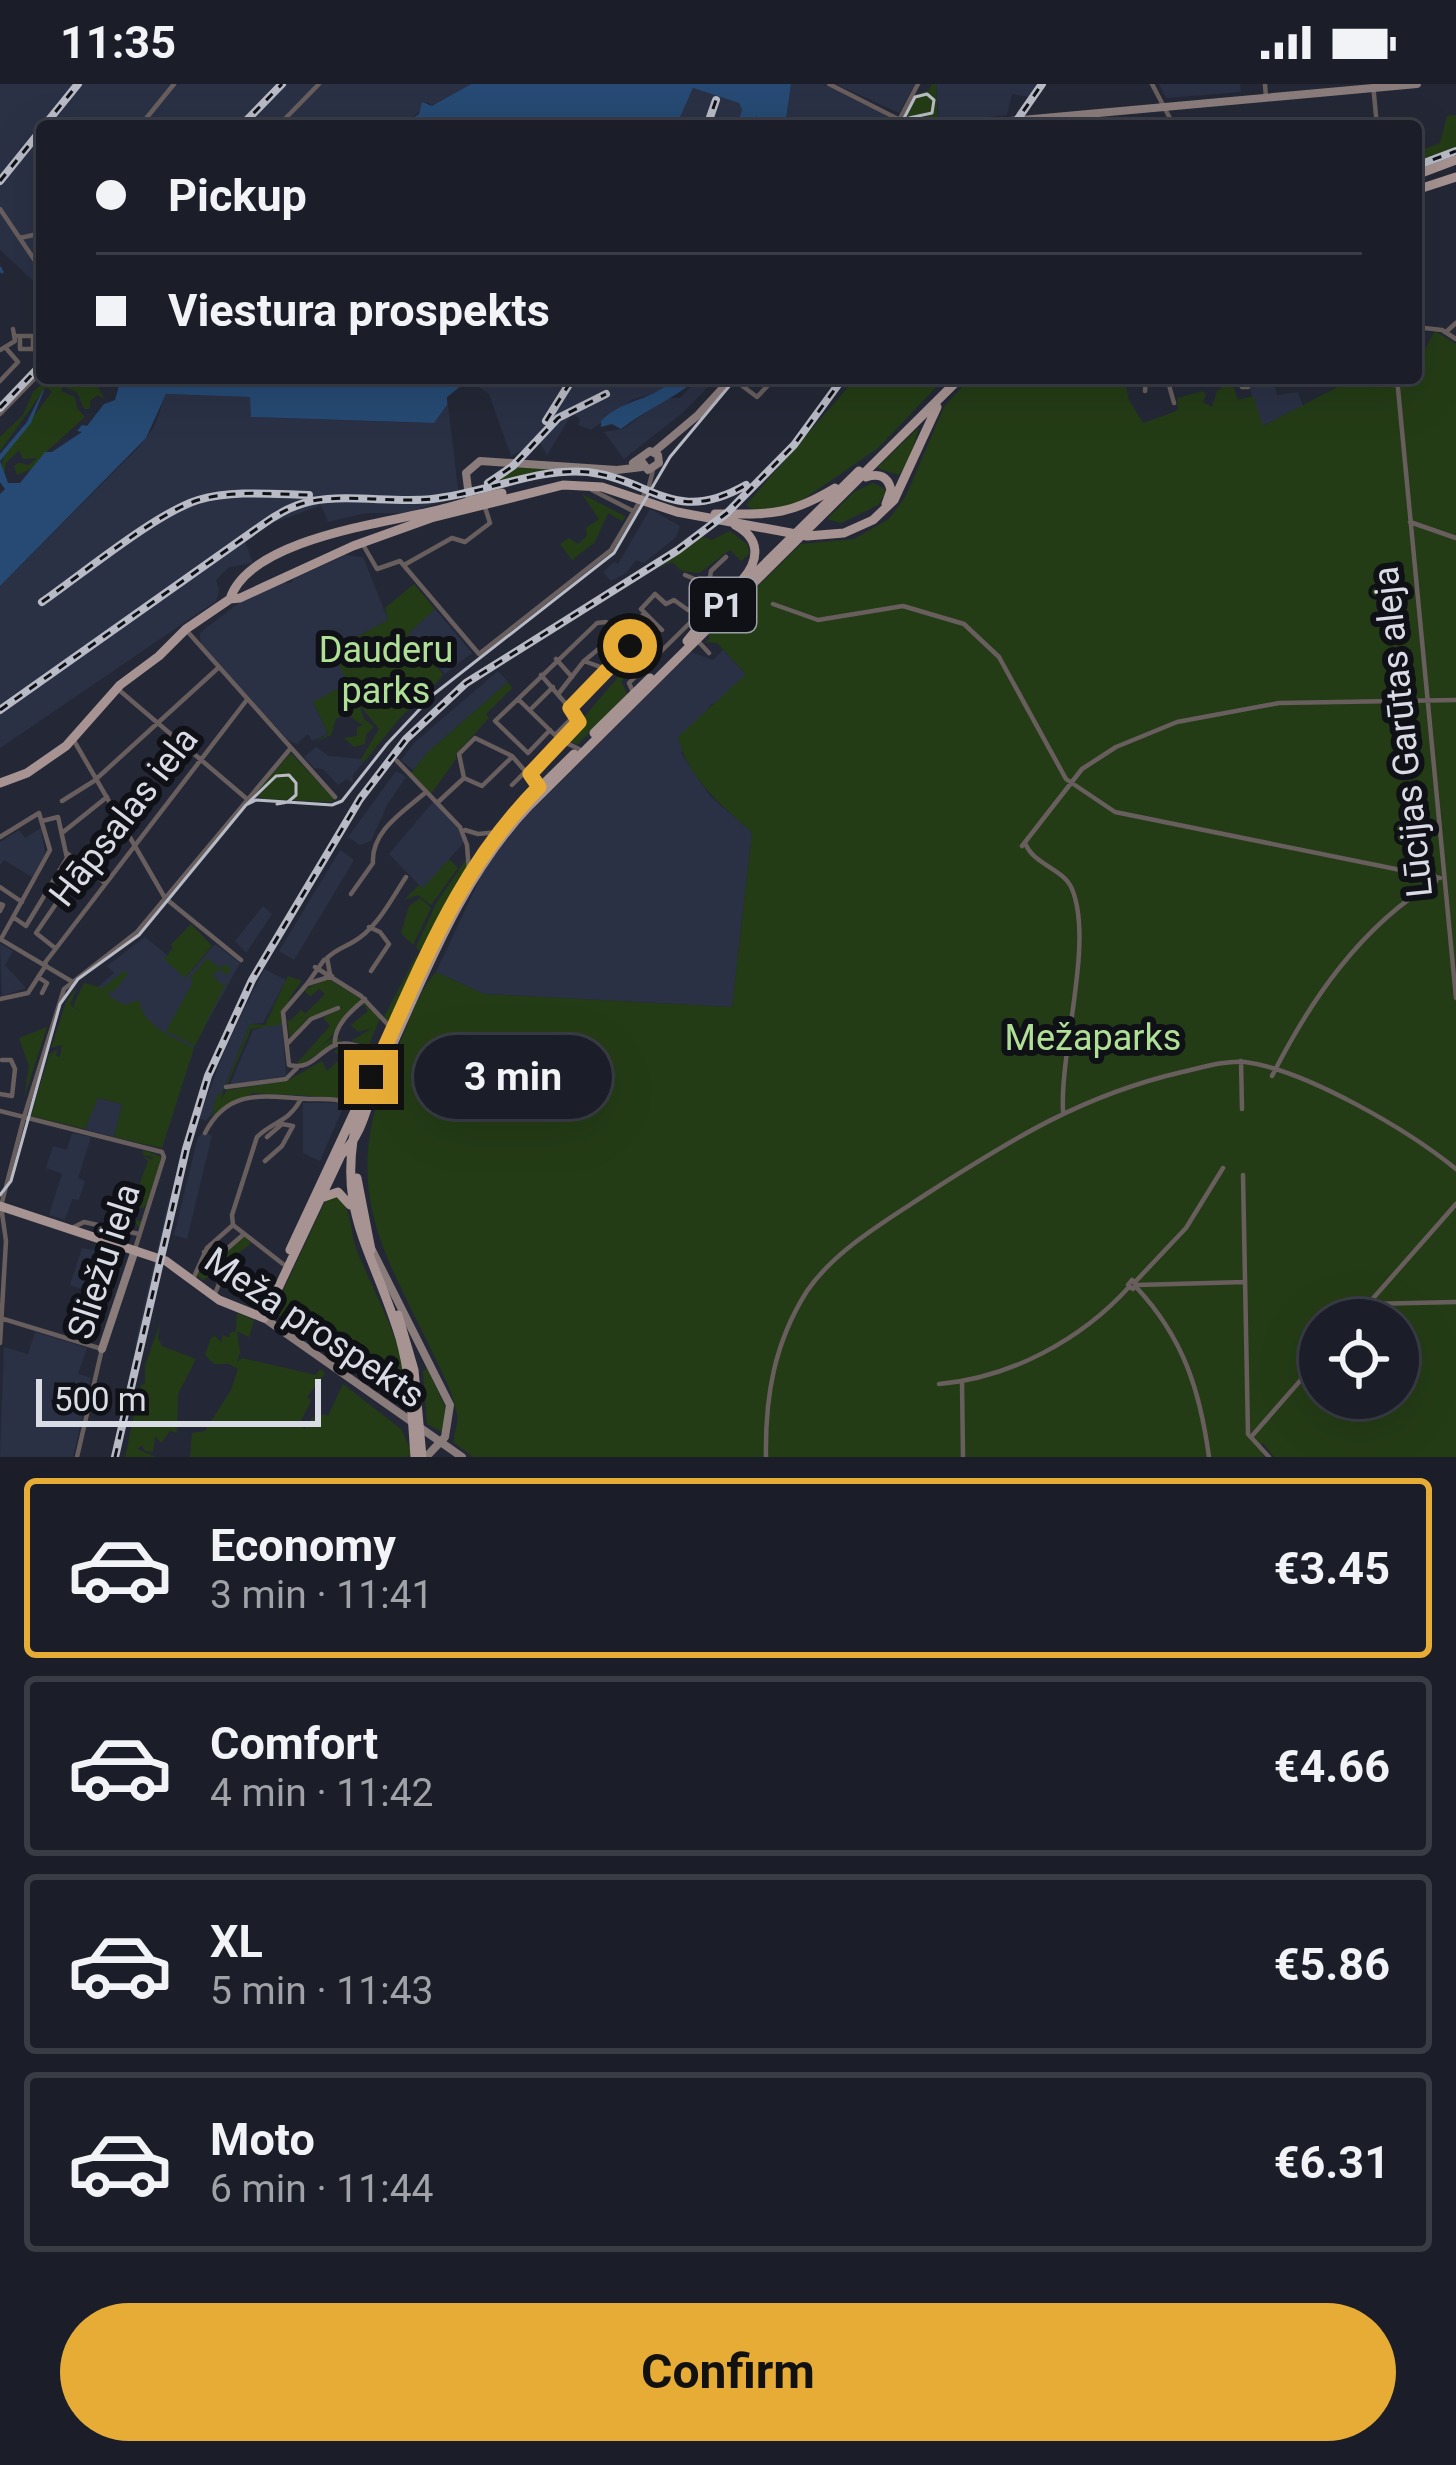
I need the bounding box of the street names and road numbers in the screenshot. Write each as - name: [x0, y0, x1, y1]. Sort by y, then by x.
- street label: Lūcijas Garūtas aleja: [1365, 564, 1441, 899]
- road number: P1: [690, 578, 756, 632]
- street label: Hāpsalas iela: [41, 719, 207, 915]
- street label: Sliežu iela: [59, 1178, 149, 1344]
- street label: Meža prospekts: [197, 1239, 432, 1417]

